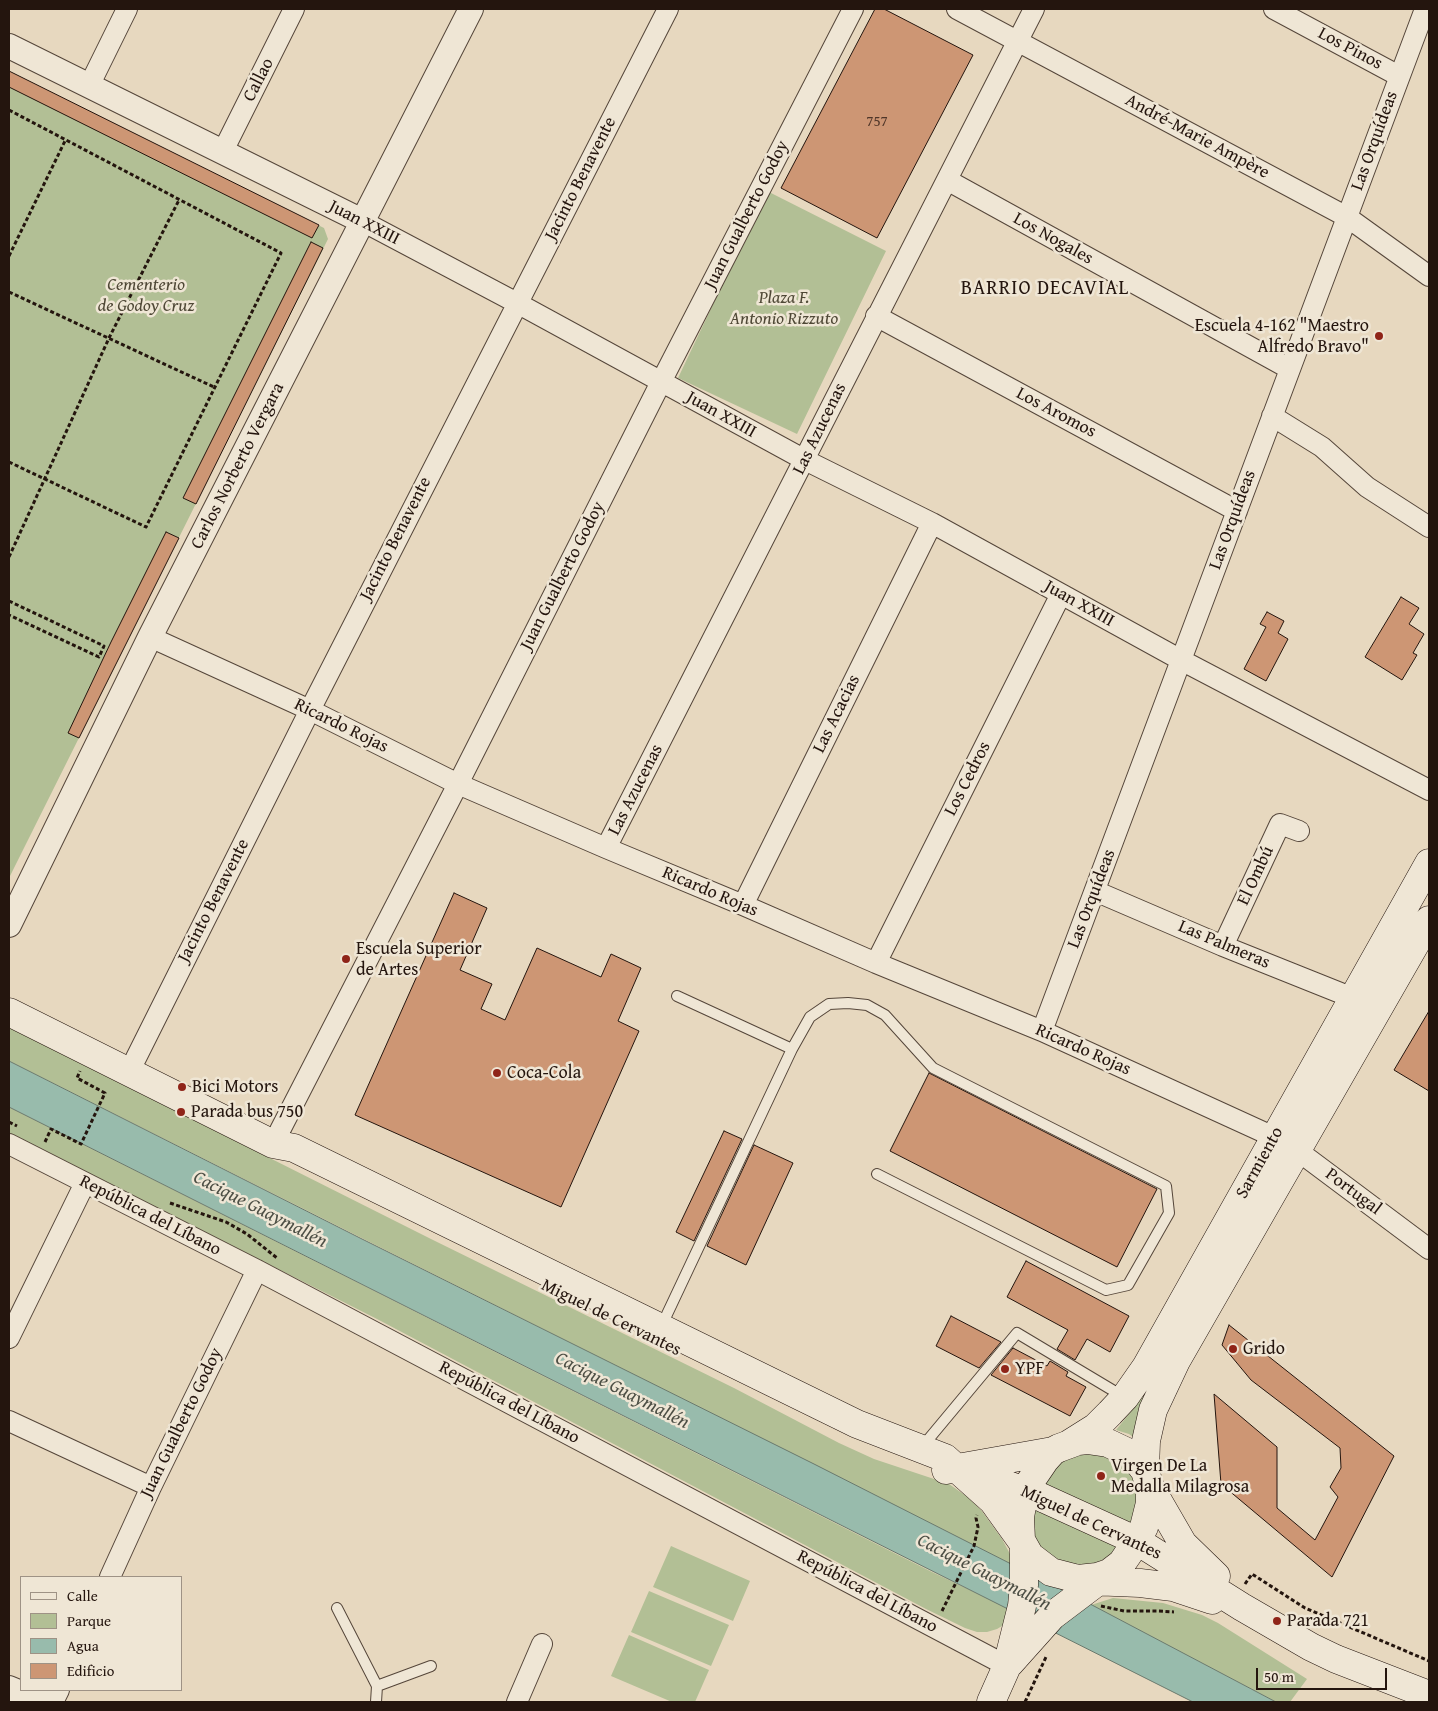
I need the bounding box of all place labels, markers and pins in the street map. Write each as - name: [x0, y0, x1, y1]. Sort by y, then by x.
- place label: Escuela 4-162 "Maestro Alfredo Bravo": [1195, 315, 1369, 358]
- marker: Escuela 4-162 "Maestro Alfredo Bravo": [1373, 330, 1385, 342]
- place label: Escuela Superior de Artes: [356, 938, 482, 981]
- marker: Escuela Superior de Artes: [340, 953, 352, 965]
- place label: Coca-Cola: [507, 1062, 581, 1084]
- marker: Coca-Cola: [491, 1067, 503, 1079]
- place label: Bici Motors: [192, 1076, 278, 1098]
- marker: Bici Motors: [176, 1081, 188, 1093]
- place label: Parada bus 750: [191, 1101, 303, 1123]
- marker: Parada bus 750: [175, 1106, 187, 1118]
- place label: Grido: [1243, 1338, 1285, 1360]
- marker: Grido: [1227, 1343, 1239, 1355]
- place label: YPF: [1015, 1358, 1044, 1380]
- marker: YPF: [999, 1363, 1011, 1375]
- place label: Virgen De La Medalla Milagrosa: [1111, 1455, 1249, 1498]
- marker: Virgen De La Medalla Milagrosa: [1095, 1470, 1107, 1482]
- place label: Parada 721: [1287, 1610, 1369, 1632]
- marker: Parada 721: [1271, 1615, 1283, 1627]

